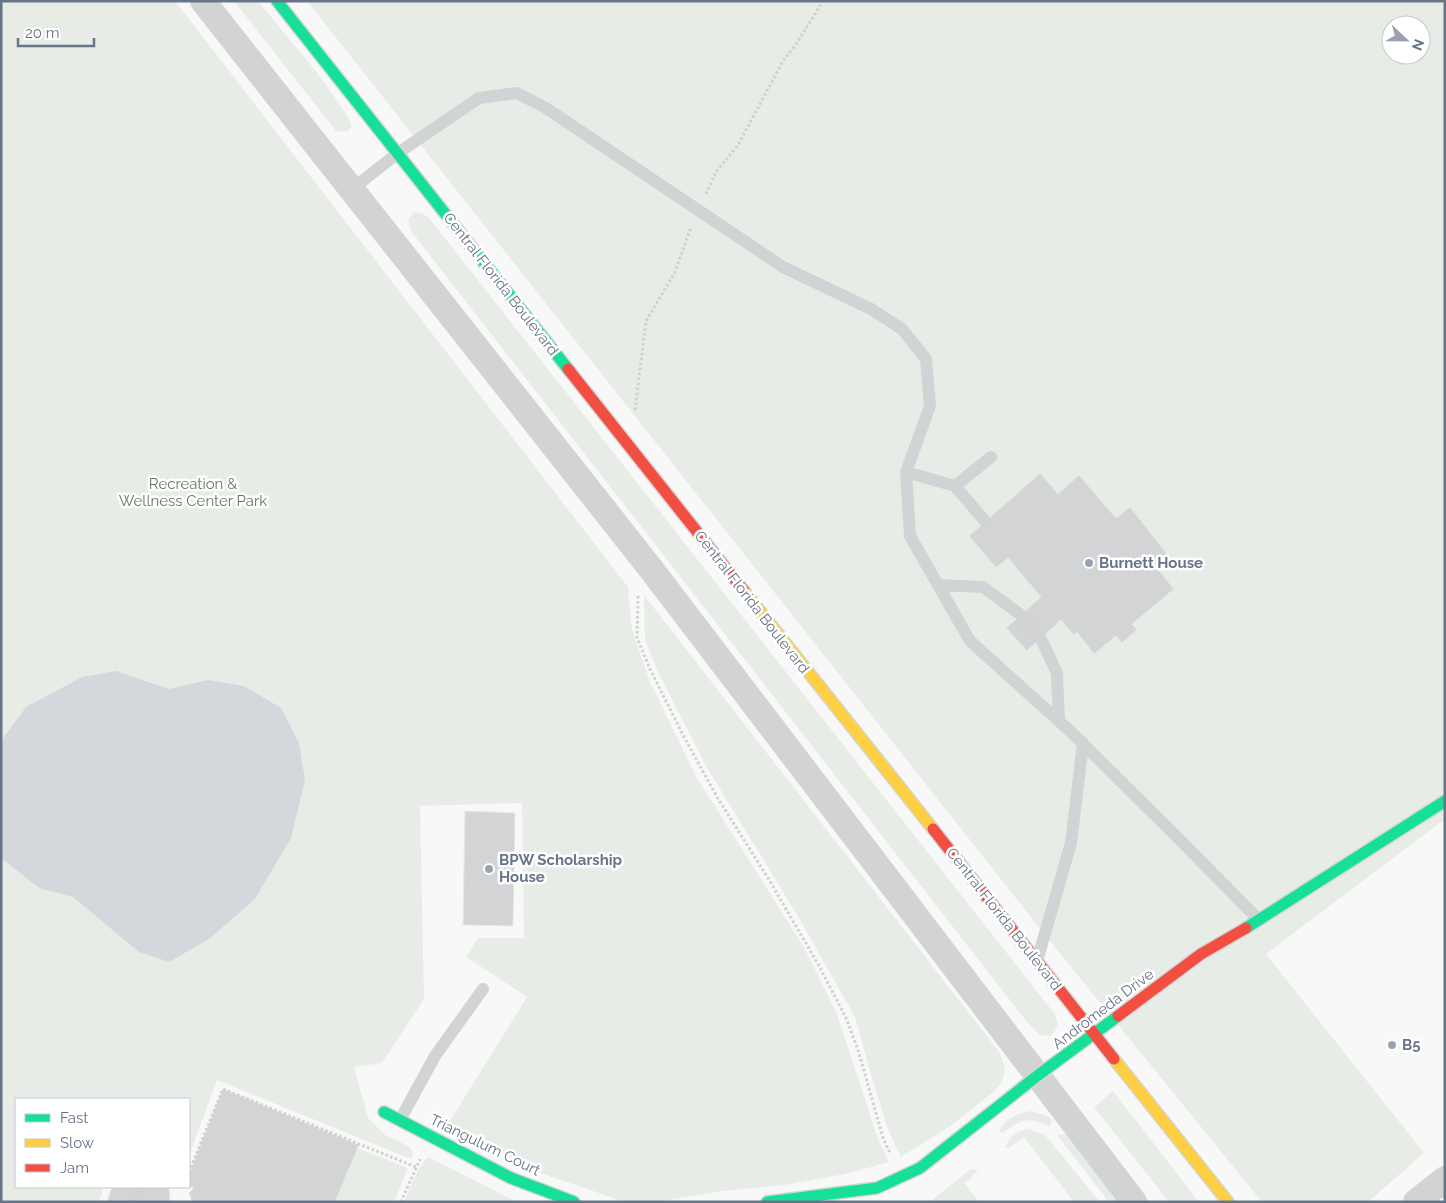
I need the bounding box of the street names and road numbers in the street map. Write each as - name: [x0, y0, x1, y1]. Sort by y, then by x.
- street label: Central Florida Boulevard: [440, 209, 562, 359]
- street label: Central Florida Boulevard: [691, 527, 813, 677]
- street label: Central Florida Boulevard: [943, 844, 1065, 994]
- street label: Andromeda Drive: [1049, 965, 1157, 1053]
- street label: Triangulum Court: [427, 1111, 543, 1179]

